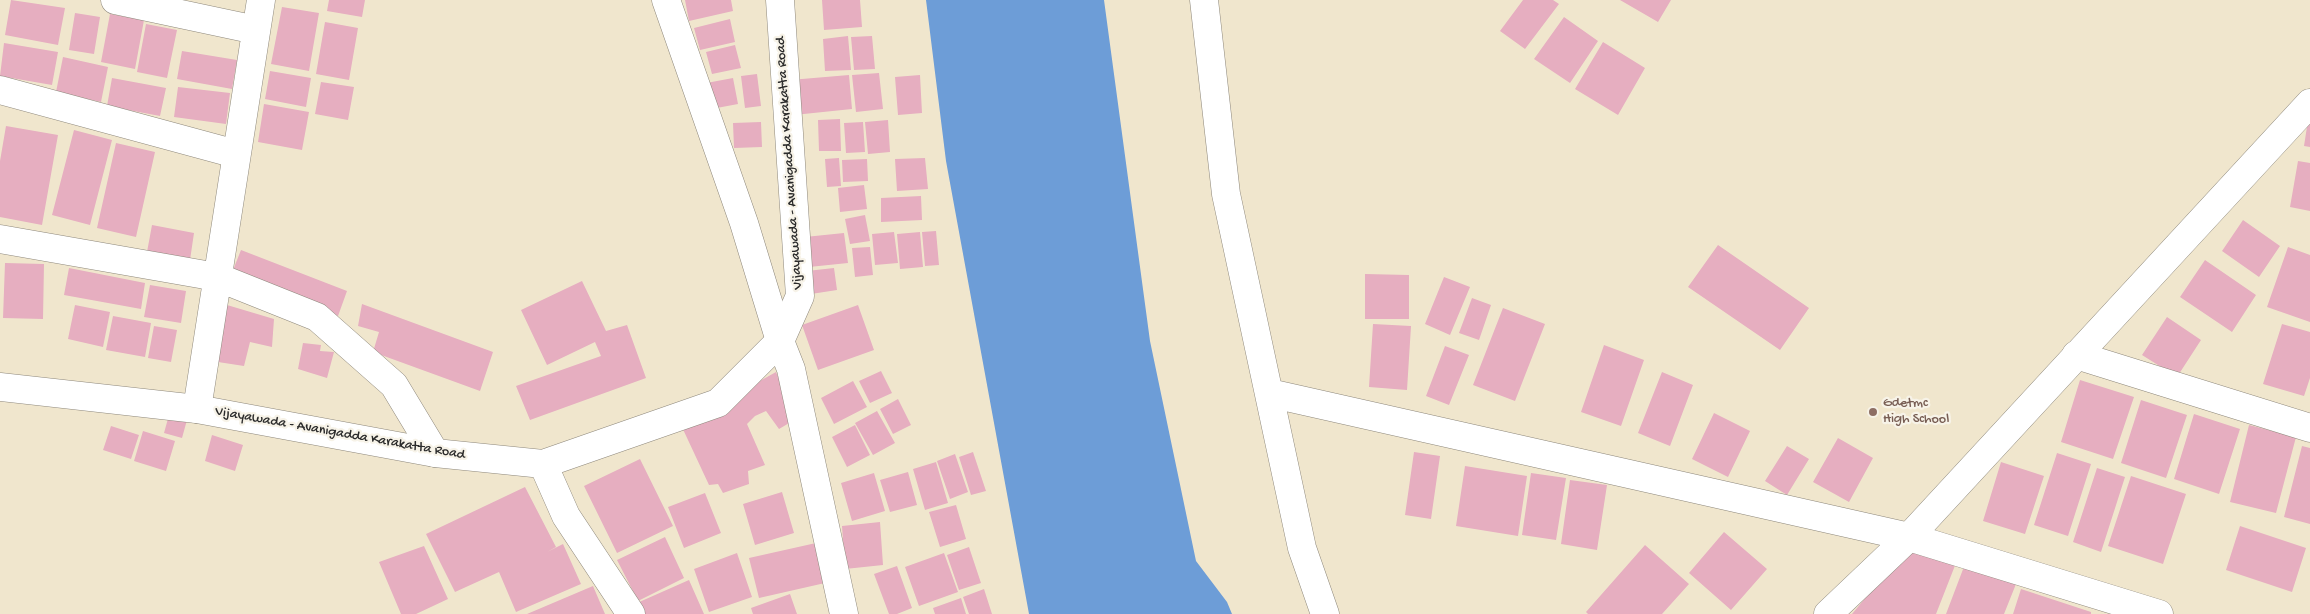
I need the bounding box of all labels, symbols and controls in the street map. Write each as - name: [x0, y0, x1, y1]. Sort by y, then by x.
- street label: Vijayawada - Avanigadda Karakatta Road: [773, 36, 807, 290]
- place label: Gdetmc High School: [1883, 396, 1949, 428]
- street label: Vijayawada - Avanigadda Karakatta Road: [214, 404, 466, 464]
- marker: Gdetmc High School: [1867, 406, 1879, 418]

